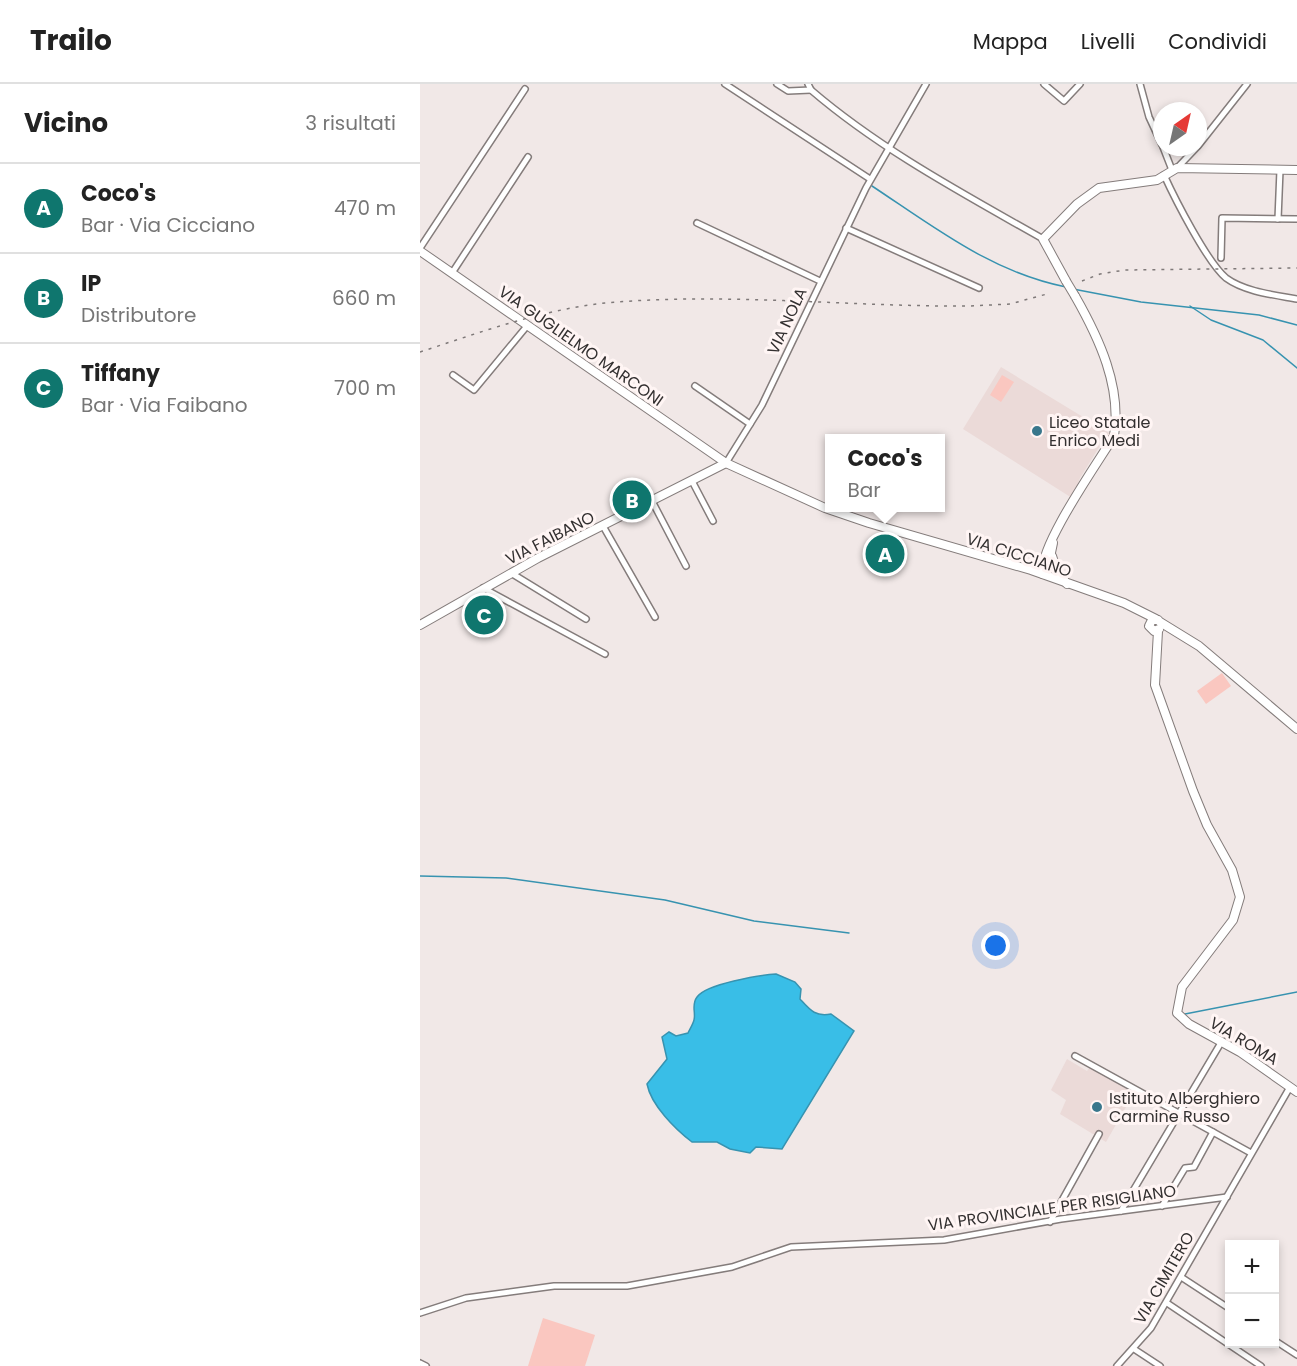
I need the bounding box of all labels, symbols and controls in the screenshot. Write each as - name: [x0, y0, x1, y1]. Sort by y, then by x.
- text: Trailo: [30, 21, 112, 60]
- text: Mappa: [973, 27, 1048, 56]
- text: Livelli: [1081, 27, 1135, 56]
- text: Condividi: [1168, 27, 1267, 56]
- north arrow: [1153, 102, 1207, 156]
- text: Vicino: [24, 105, 108, 141]
- text: 3 risultati: [305, 109, 396, 137]
- text: Coco's: [81, 178, 156, 209]
- text: A: [36, 194, 51, 222]
- text: 470 m: [334, 194, 396, 222]
- text: Bar · Via Cicciano: [81, 211, 255, 239]
- text: IP: [81, 268, 101, 299]
- street label: VIA GUGLIELMO MARCONI: [494, 280, 668, 412]
- text: B: [37, 284, 50, 312]
- text: 660 m: [332, 284, 396, 312]
- street label: VIA NOLA: [762, 284, 813, 358]
- text: Distributore: [81, 301, 196, 329]
- text: Tiffany: [81, 358, 160, 389]
- text: C: [36, 374, 51, 402]
- text: 700 m: [334, 374, 396, 402]
- text: Bar · Via Faibano: [81, 391, 248, 419]
- place label: Liceo Statale Enrico Medi: [1049, 411, 1151, 452]
- marker: Liceo Statale Enrico Medi: [1030, 424, 1044, 438]
- popup: [825, 434, 945, 512]
- text: Coco's: [847, 443, 923, 474]
- text: Bar: [847, 476, 881, 504]
- pin: B: [612, 478, 652, 522]
- street label: VIA FAIBANO: [502, 506, 598, 570]
- street label: VIA CICCIANO: [963, 527, 1075, 583]
- pin: A: [866, 532, 904, 576]
- pin: C: [464, 592, 504, 638]
- your location: [981, 931, 1010, 960]
- street label: VIA ROMA: [1205, 1011, 1283, 1071]
- place label: Istituto Alberghiero Carmine Russo: [1109, 1087, 1260, 1128]
- marker: Istituto Alberghiero Carmine Russo: [1090, 1100, 1104, 1114]
- street label: VIA PROVINCIALE PER RISIGLIANO: [927, 1179, 1177, 1237]
- street label: VIA CIMITERO: [1128, 1228, 1200, 1328]
- map controls: [1225, 1240, 1279, 1348]
- button: +: [1225, 1240, 1279, 1294]
- button: −: [1225, 1294, 1279, 1348]

